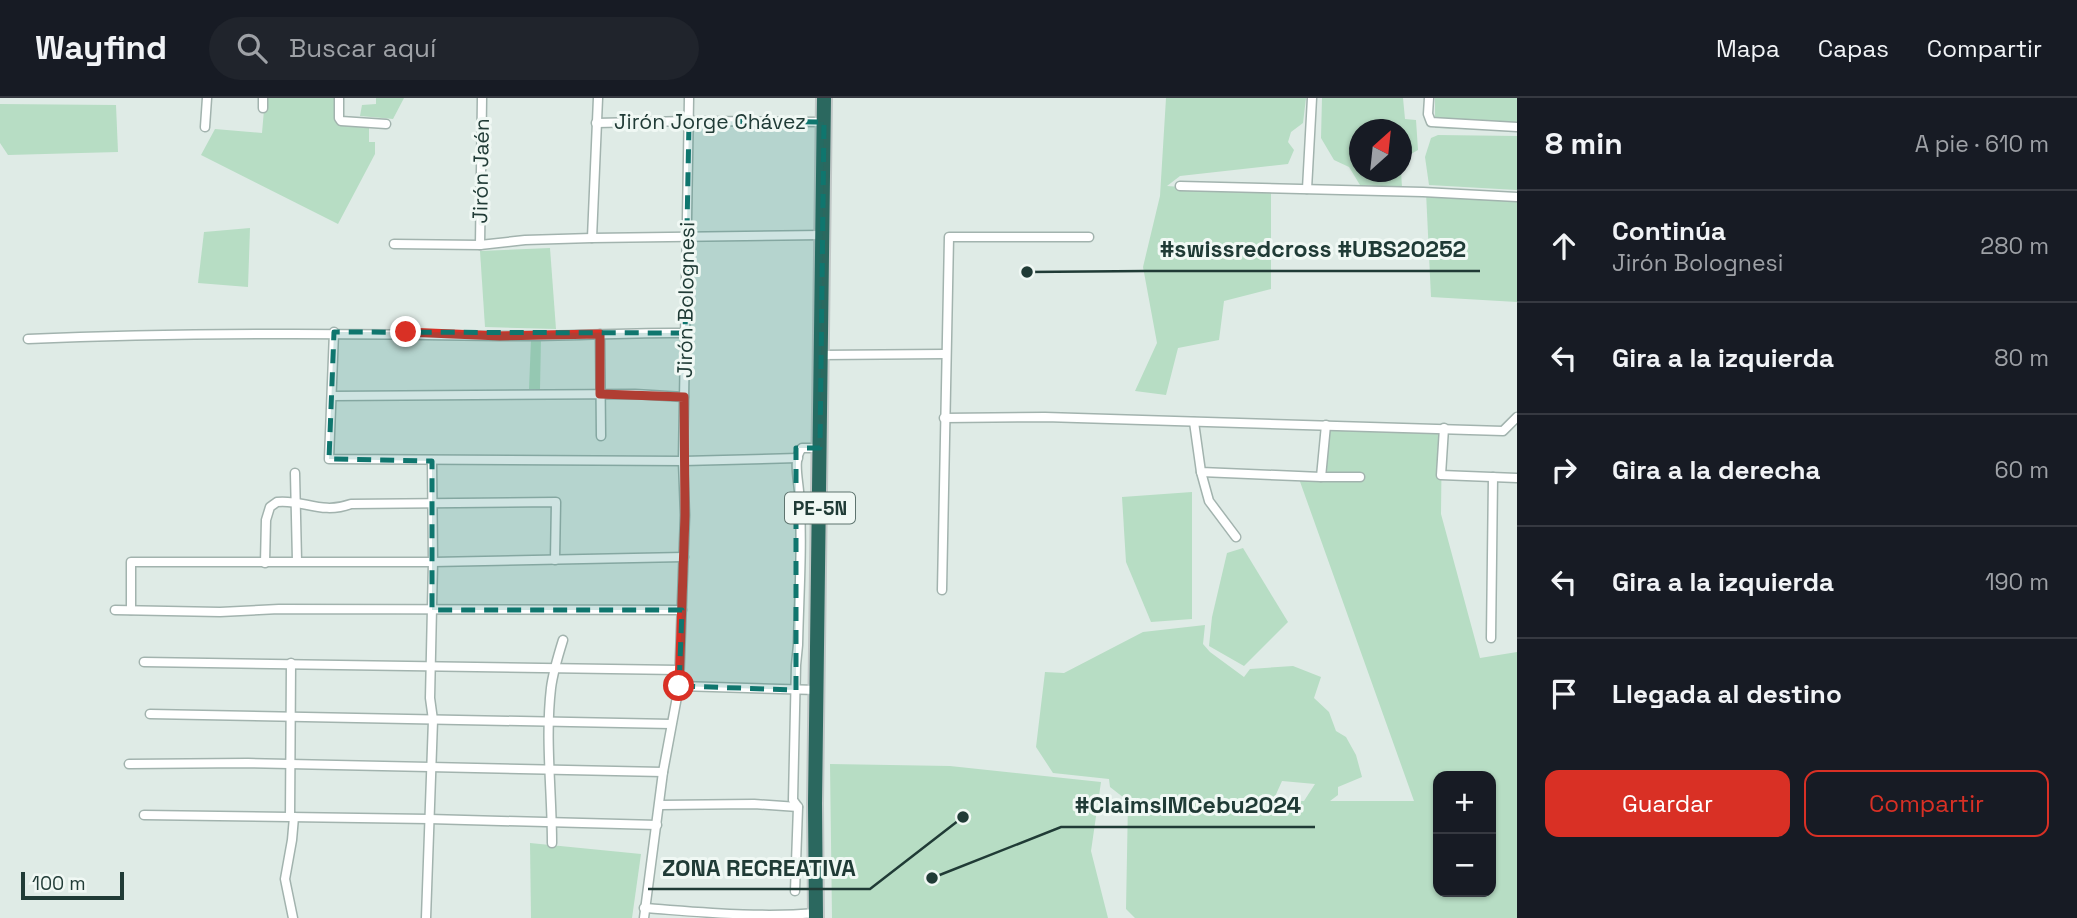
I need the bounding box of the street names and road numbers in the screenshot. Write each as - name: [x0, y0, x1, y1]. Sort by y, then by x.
- street label: Jirón Jorge Chávez: [614, 108, 806, 135]
- street label: Jirón Jaén: [466, 118, 495, 224]
- street label: Jirón Bolognesi: [671, 222, 700, 378]
- road number: PE-5N: [785, 492, 855, 524]

